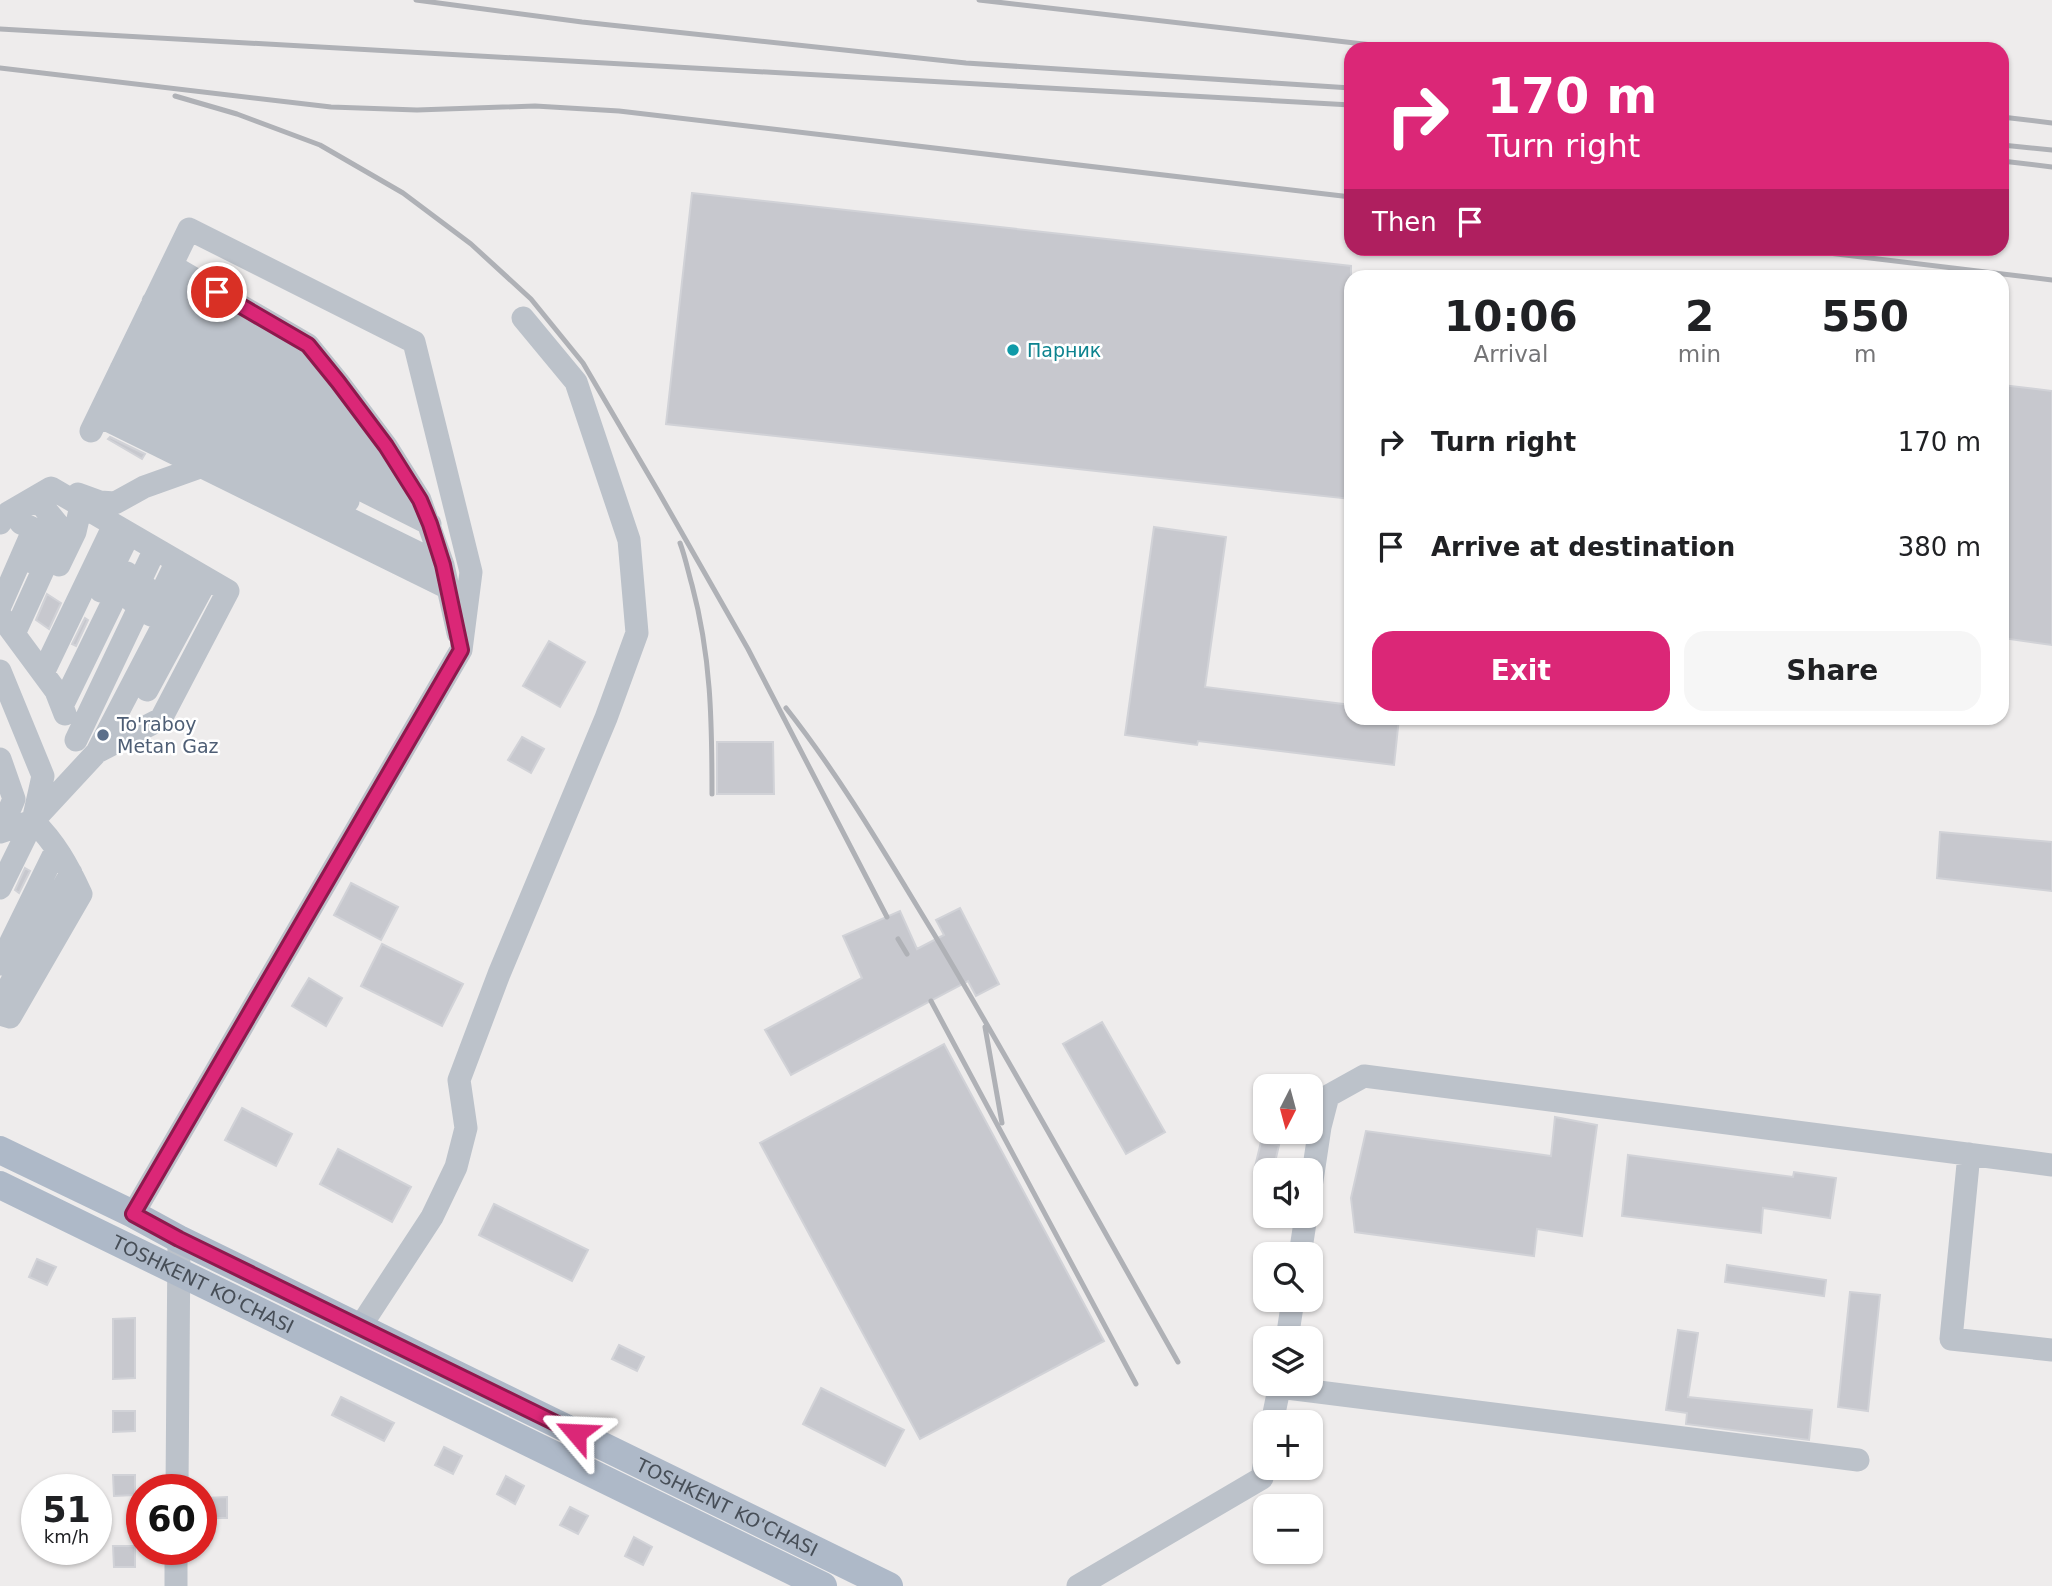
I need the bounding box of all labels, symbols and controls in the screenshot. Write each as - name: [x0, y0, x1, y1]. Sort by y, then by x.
- text: 170 m: [1487, 68, 1657, 125]
- icon: right: [1372, 70, 1463, 161]
- text: Turn right: [1487, 127, 1640, 165]
- icon: arrive: [1451, 203, 1489, 241]
- text: Then: [1372, 207, 1437, 237]
- pin: [187, 262, 247, 322]
- icon: arrive: [198, 273, 236, 311]
- text: 10:06: [1444, 292, 1578, 341]
- text: 2: [1685, 292, 1714, 341]
- text: 550: [1821, 292, 1909, 341]
- place label: Парник: [1027, 339, 1101, 361]
- text: Arrival: [1474, 341, 1548, 367]
- text: min: [1678, 341, 1721, 367]
- text: m: [1854, 341, 1876, 367]
- marker: Парник: [1005, 342, 1021, 358]
- icon: right: [1372, 423, 1410, 461]
- text: Turn right: [1431, 427, 1576, 457]
- text: 170 m: [1898, 427, 1981, 457]
- icon: arrive: [1372, 528, 1410, 566]
- text: Arrive at destination: [1431, 532, 1735, 562]
- text: 380 m: [1898, 532, 1981, 562]
- button: Exit: [1372, 631, 1670, 711]
- button: Share: [1684, 631, 1981, 711]
- place label: To'raboy Metan Gaz: [116, 713, 219, 757]
- marker: To'raboy Metan Gaz: [95, 727, 111, 743]
- north arrow: [1253, 1074, 1323, 1144]
- map controls: [1253, 1074, 1323, 1564]
- button: sound: [1253, 1158, 1323, 1228]
- street label: TOSHKENT KO'CHASI: [108, 1230, 298, 1338]
- button: search: [1253, 1242, 1323, 1312]
- button: layers: [1253, 1326, 1323, 1396]
- position arrow: [539, 1396, 613, 1470]
- button: +: [1253, 1410, 1323, 1480]
- street label: TOSHKENT KO'CHASI: [632, 1453, 821, 1560]
- speed limit sign: 60: [126, 1474, 217, 1565]
- text: 51: [42, 1490, 91, 1530]
- button: −: [1253, 1494, 1323, 1564]
- text: km/h: [44, 1526, 89, 1547]

